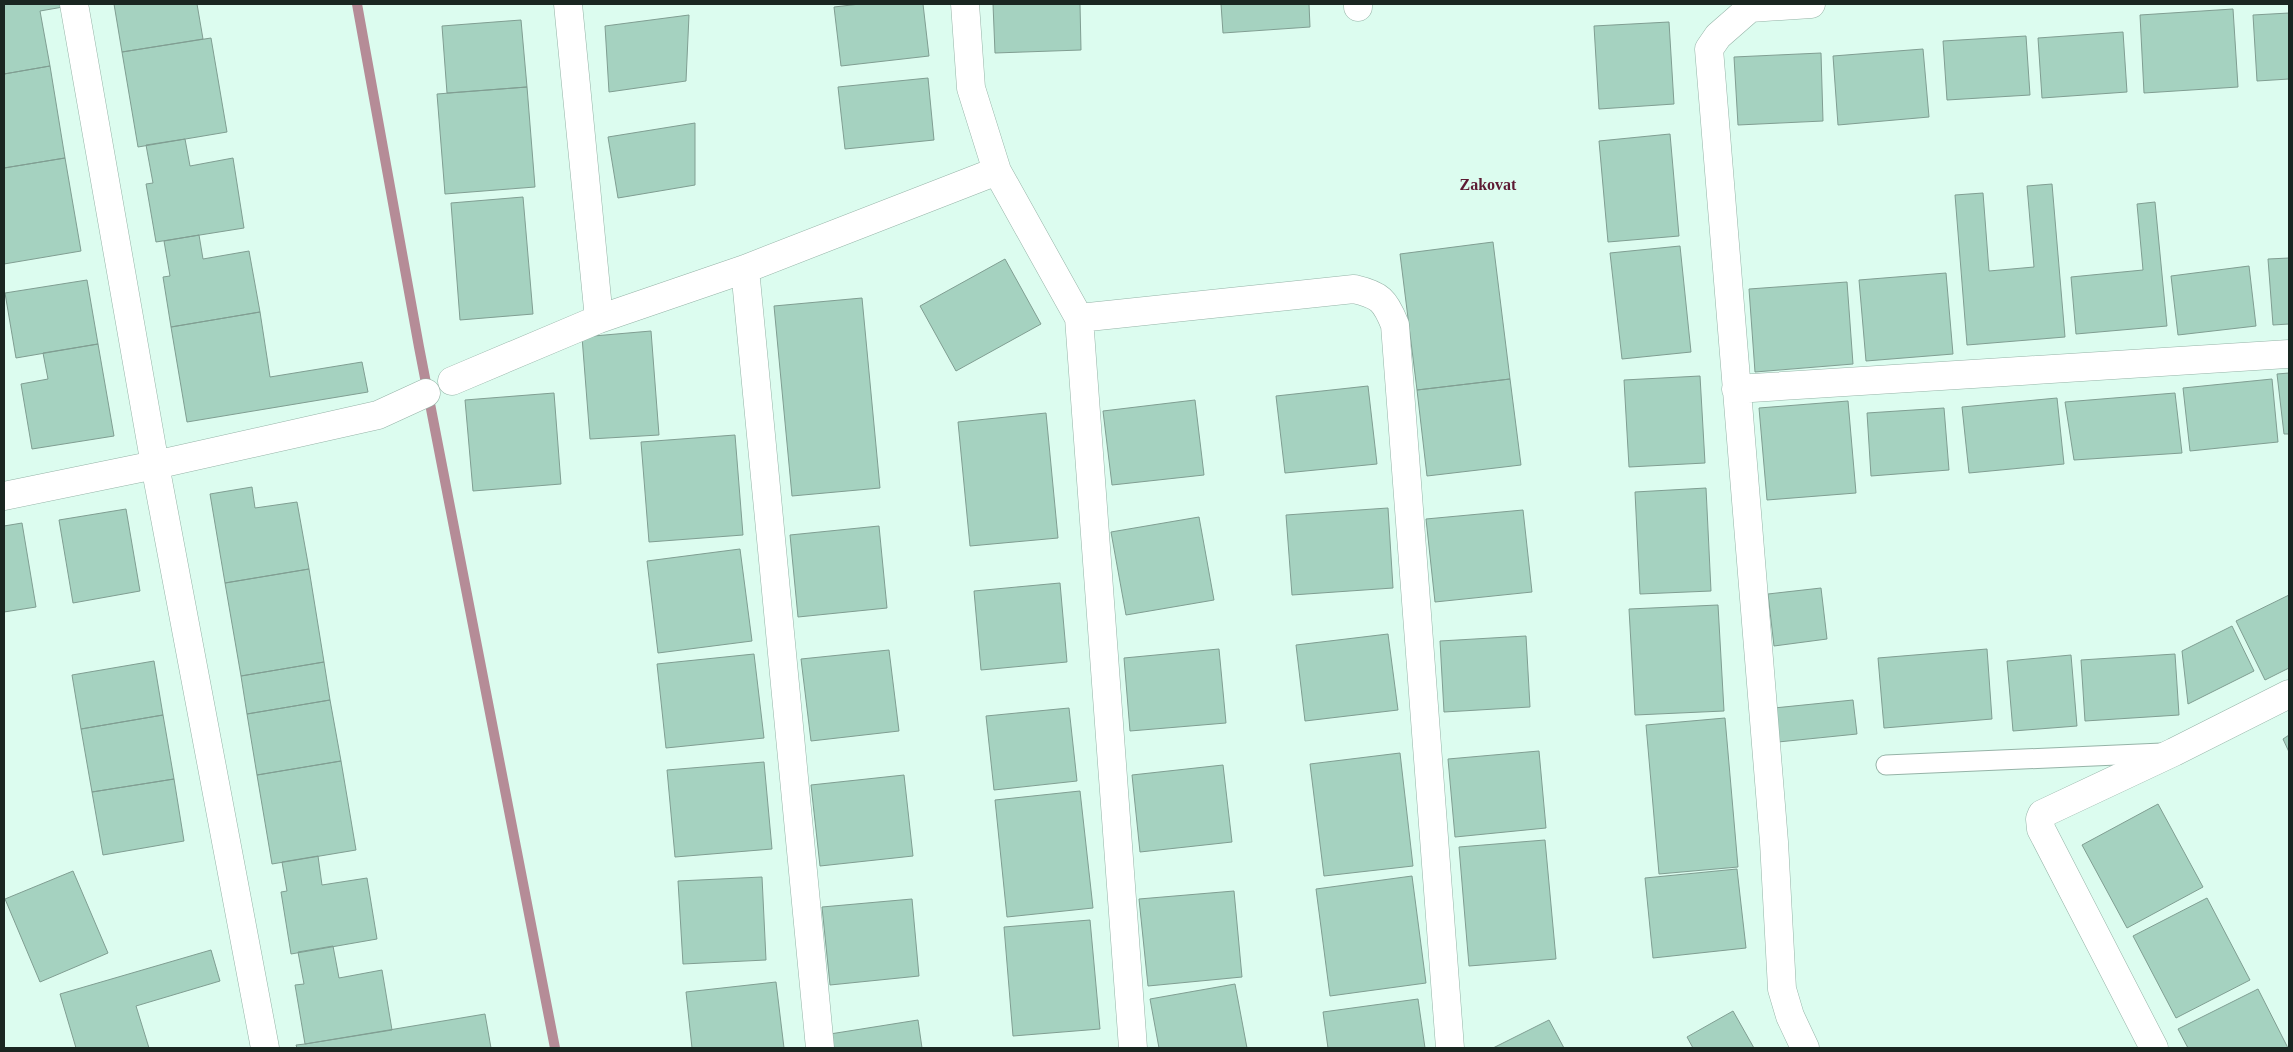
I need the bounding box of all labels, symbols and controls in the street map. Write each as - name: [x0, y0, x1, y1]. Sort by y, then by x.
- district label: Zakovat: [1460, 176, 1517, 193]

